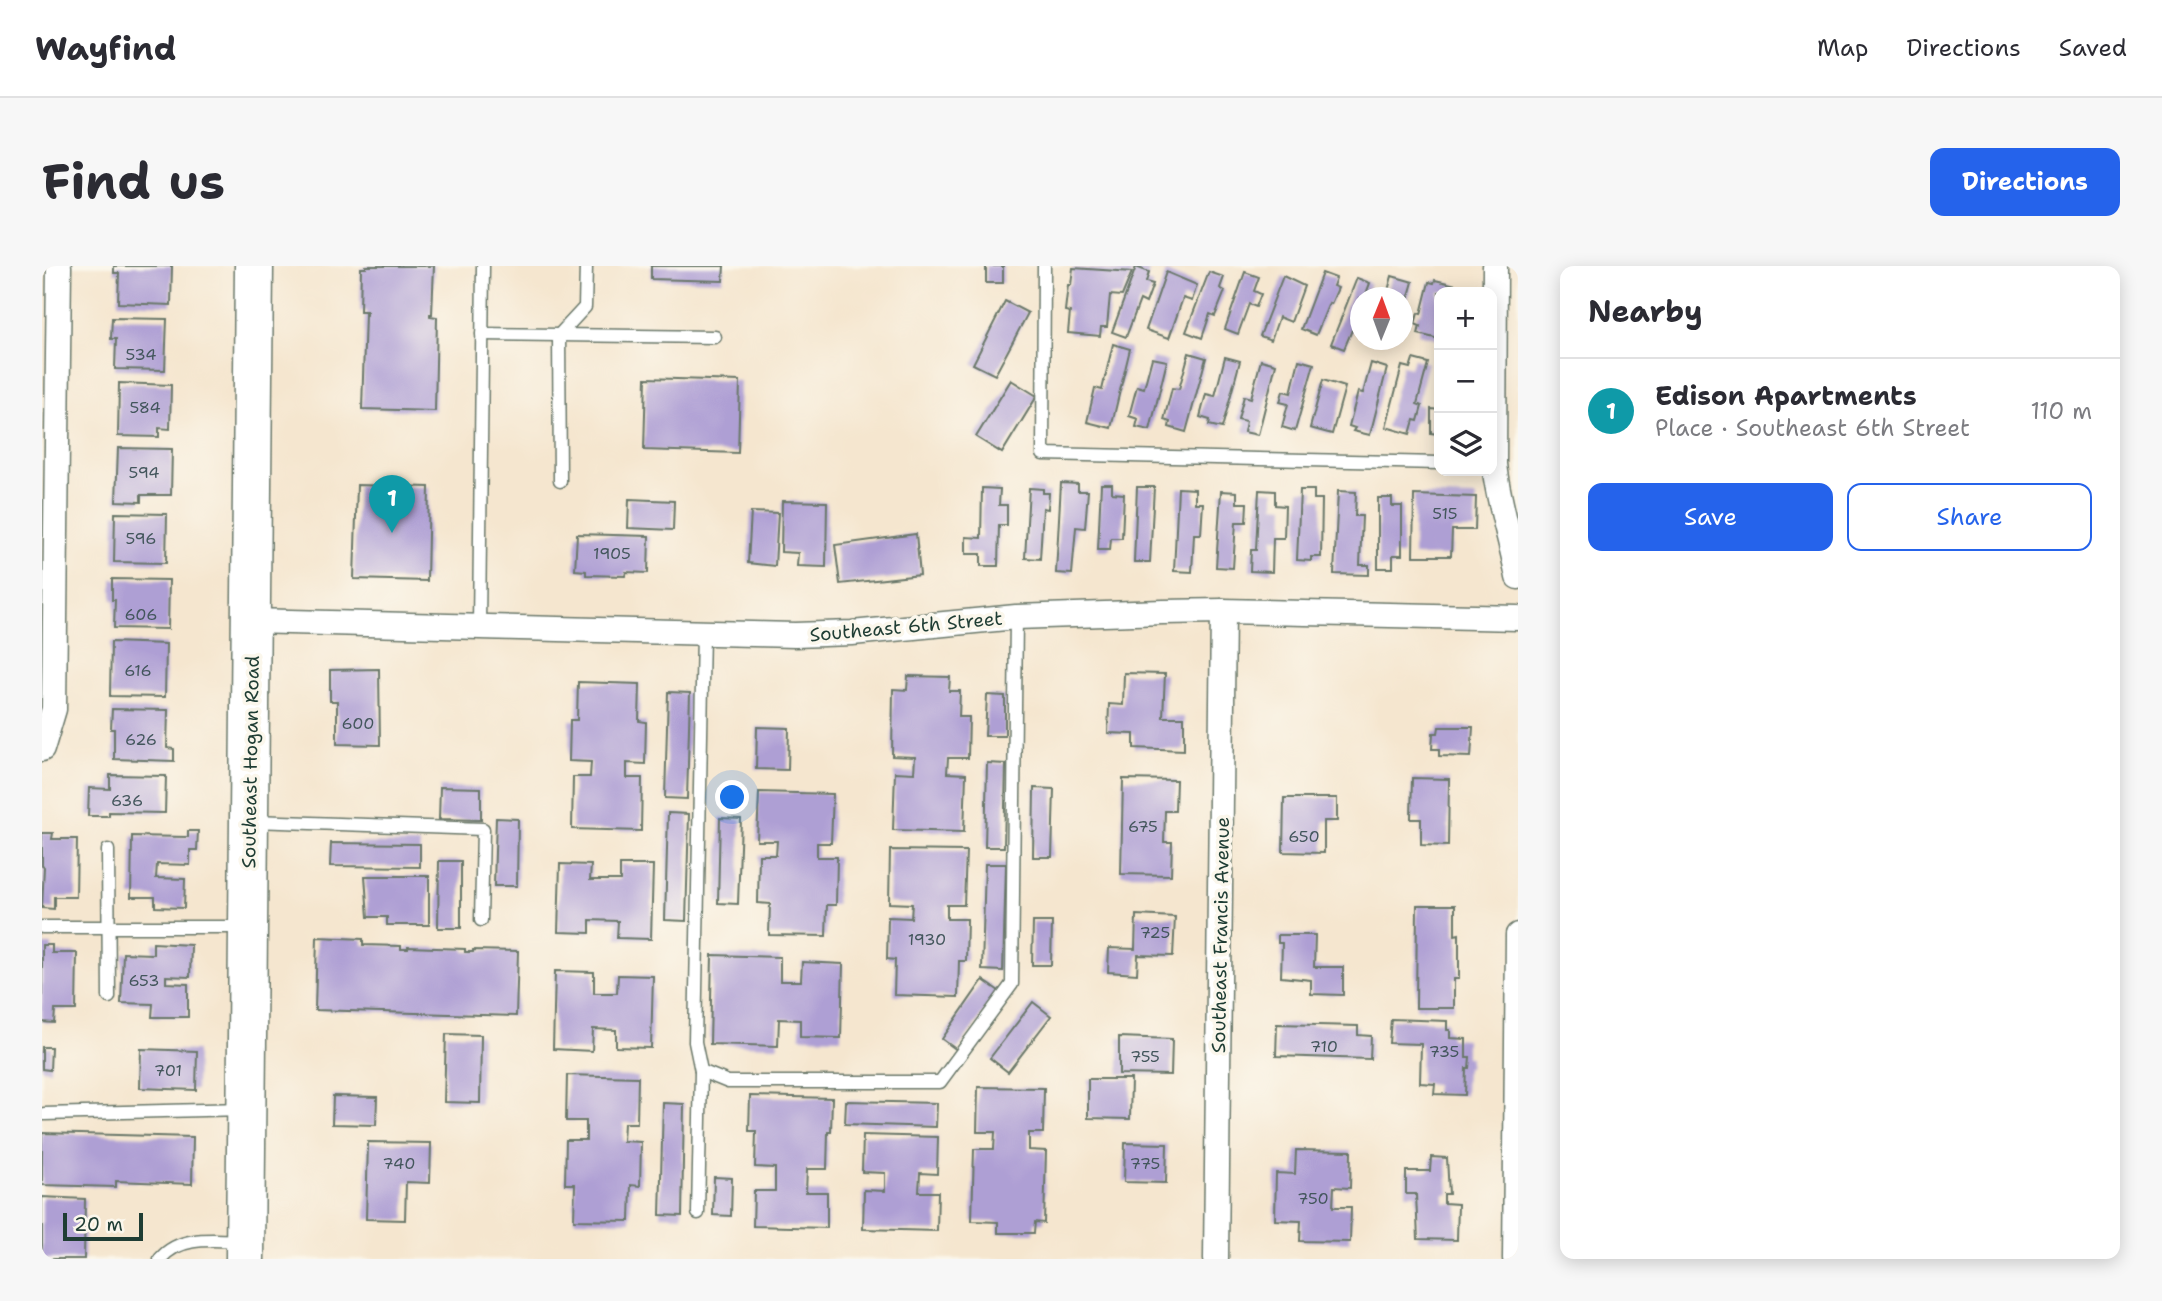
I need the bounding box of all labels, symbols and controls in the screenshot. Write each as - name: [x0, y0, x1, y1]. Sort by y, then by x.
- text: Wayfind: [35, 26, 176, 71]
- text: Map: [1817, 32, 1868, 64]
- text: Directions: [1906, 32, 2021, 64]
- text: Saved: [2059, 32, 2127, 64]
- button: Directions: [1930, 148, 2120, 216]
- text: Find us: [42, 149, 225, 215]
- north arrow: [1350, 287, 1413, 350]
- map controls: [1434, 287, 1497, 476]
- button: +: [1434, 287, 1497, 350]
- text: Nearby: [1588, 291, 1703, 332]
- house number: 534: [126, 344, 156, 365]
- button: −: [1434, 350, 1497, 413]
- text: Edison Apartments: [1655, 378, 1917, 413]
- text: 1: [1606, 396, 1616, 426]
- text: 110 m: [2030, 396, 2092, 426]
- house number: 584: [129, 397, 161, 418]
- button: layers: [1434, 413, 1497, 476]
- text: Place · Southeast 6th Street: [1655, 413, 1970, 443]
- house number: 594: [129, 462, 159, 483]
- pin: 1: [369, 475, 415, 533]
- button: Save: [1588, 483, 1833, 551]
- button: Share: [1847, 483, 2092, 551]
- house number: 515: [1432, 503, 1458, 524]
- house number: 596: [125, 528, 157, 549]
- house number: 1905: [593, 543, 631, 564]
- house number: 606: [125, 604, 157, 625]
- street label: Southeast 6th Street: [809, 606, 1004, 647]
- street label: Southeast Hogan Road: [236, 655, 265, 869]
- house number: 616: [124, 660, 152, 681]
- house number: 600: [341, 713, 375, 734]
- house number: 626: [125, 729, 157, 750]
- your location: [715, 780, 749, 814]
- house number: 636: [111, 790, 143, 811]
- house number: 675: [1128, 816, 1158, 837]
- street label: Southeast Francis Avenue: [1206, 817, 1235, 1053]
- house number: 650: [1288, 826, 1320, 847]
- house number: 725: [1140, 922, 1170, 943]
- house number: 1930: [908, 929, 946, 950]
- house number: 653: [129, 970, 159, 991]
- house number: 710: [1310, 1036, 1338, 1057]
- house number: 735: [1429, 1041, 1459, 1062]
- house number: 755: [1130, 1046, 1160, 1067]
- house number: 701: [154, 1060, 182, 1081]
- house number: 740: [383, 1153, 415, 1174]
- house number: 775: [1130, 1153, 1160, 1174]
- house number: 750: [1297, 1188, 1329, 1209]
- scale bar: [63, 1210, 144, 1242]
- text: 20 m: [74, 1212, 123, 1237]

